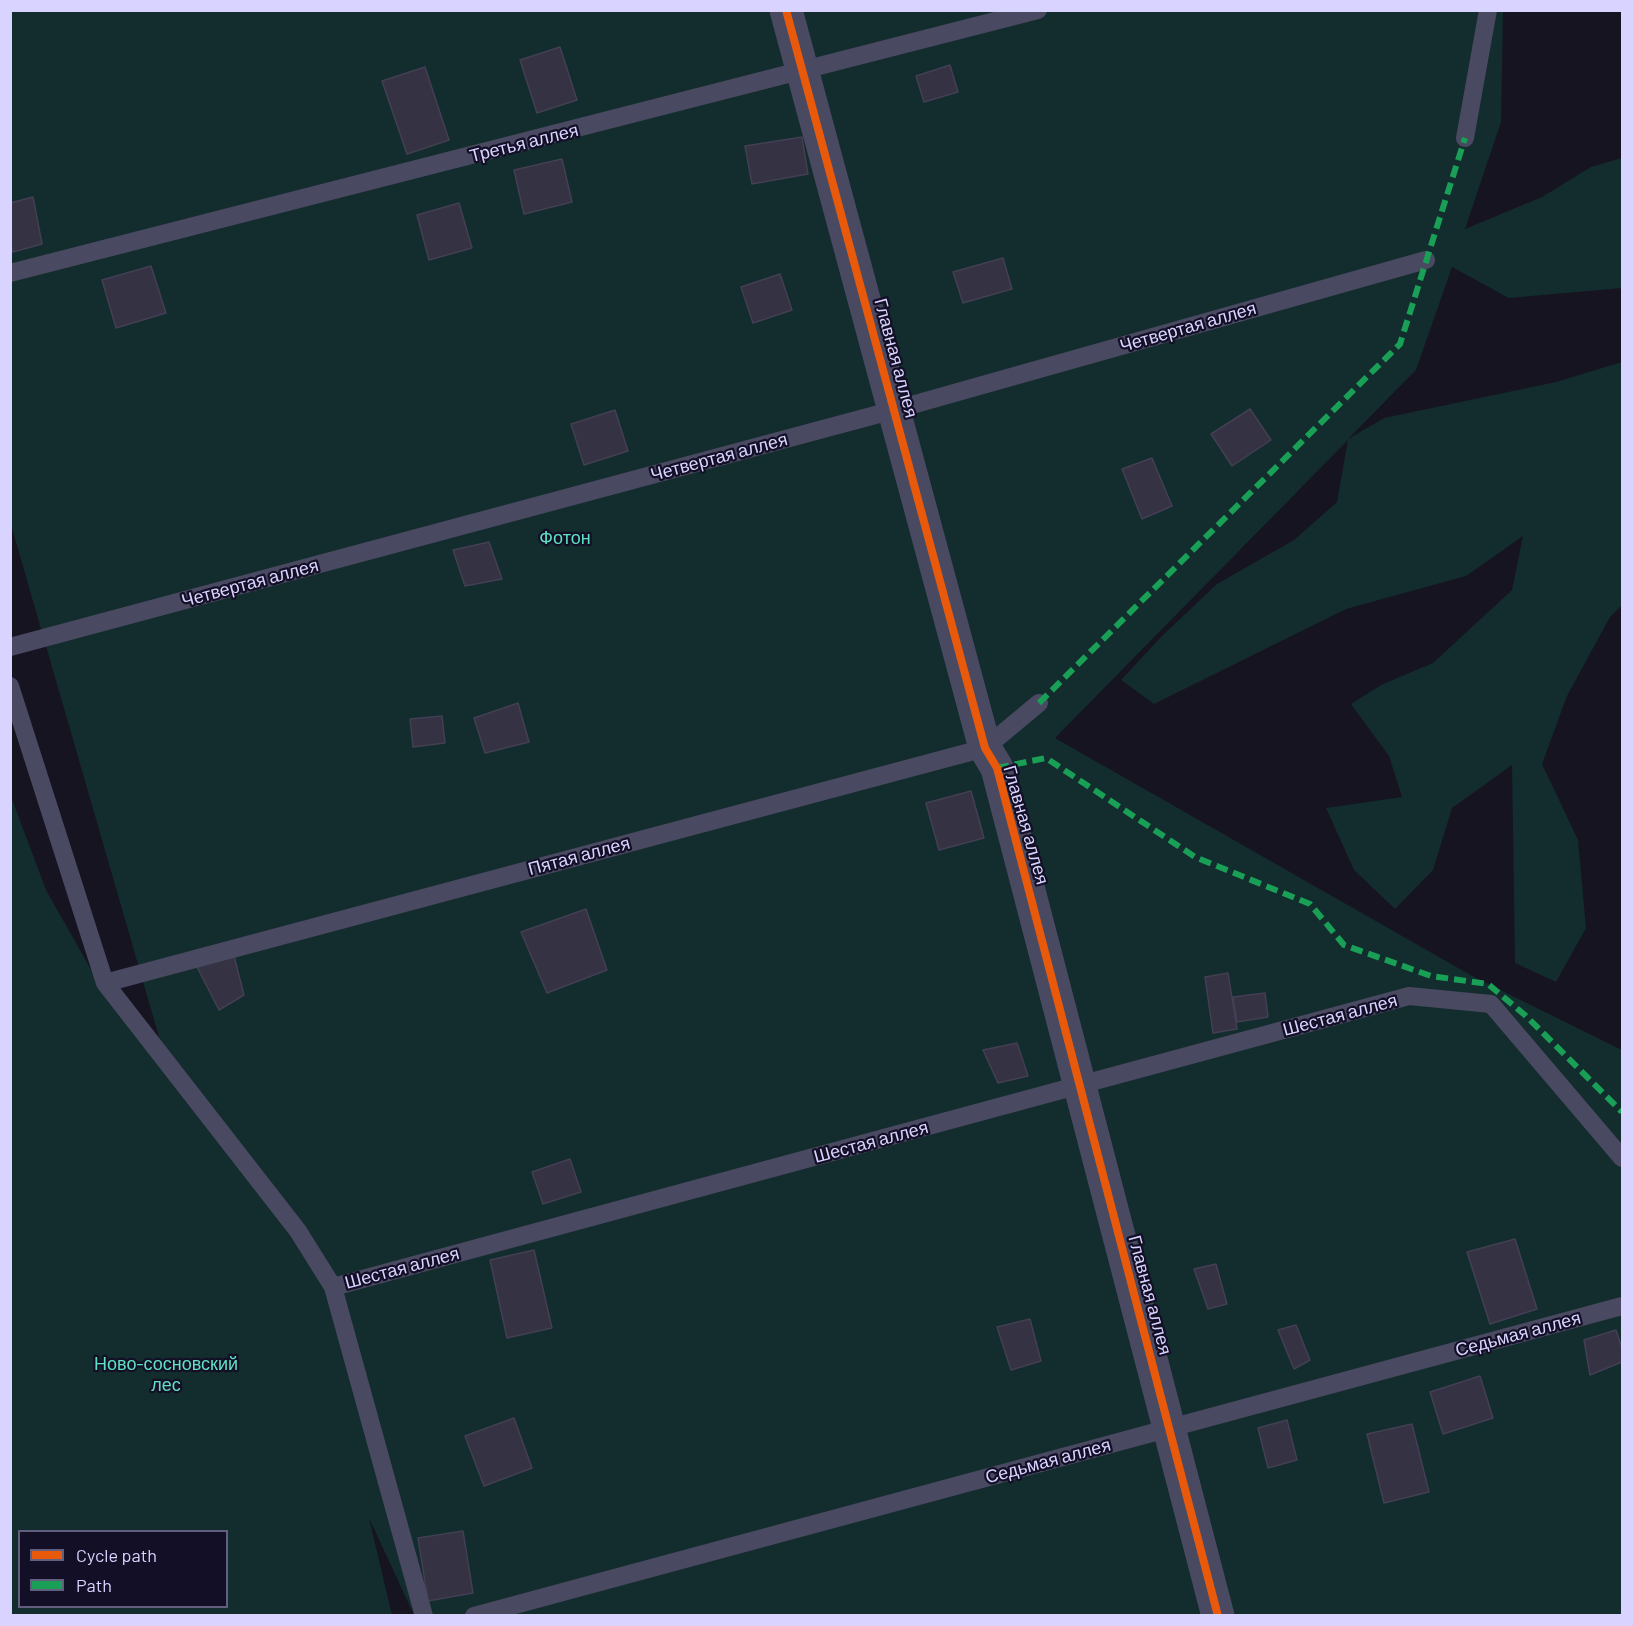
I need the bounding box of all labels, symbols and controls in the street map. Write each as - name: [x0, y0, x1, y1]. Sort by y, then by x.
- street label: Третья аллея: [467, 119, 581, 167]
- street label: Главная аллея: [870, 296, 922, 420]
- street label: Четвертая аллея: [1117, 297, 1259, 357]
- street label: Четвертая аллея: [648, 428, 790, 486]
- park label: Фотон: [539, 527, 591, 549]
- street label: Четвертая аллея: [179, 554, 321, 612]
- street label: Главная аллея: [999, 763, 1053, 887]
- street label: Пятая аллея: [526, 832, 632, 880]
- street label: Шестая аллея: [1280, 989, 1400, 1041]
- street label: Шестая аллея: [811, 1116, 931, 1168]
- street label: Главная аллея: [1124, 1233, 1176, 1357]
- street label: Шестая аллея: [342, 1242, 462, 1294]
- street label: Седьмая аллея: [1453, 1307, 1583, 1361]
- park label: Ново-сосновский лес: [94, 1353, 238, 1396]
- street label: Седьмая аллея: [983, 1434, 1113, 1488]
- legend: [18, 1530, 228, 1608]
- text: Cycle path: [76, 1544, 157, 1566]
- text: Path: [76, 1574, 112, 1596]

